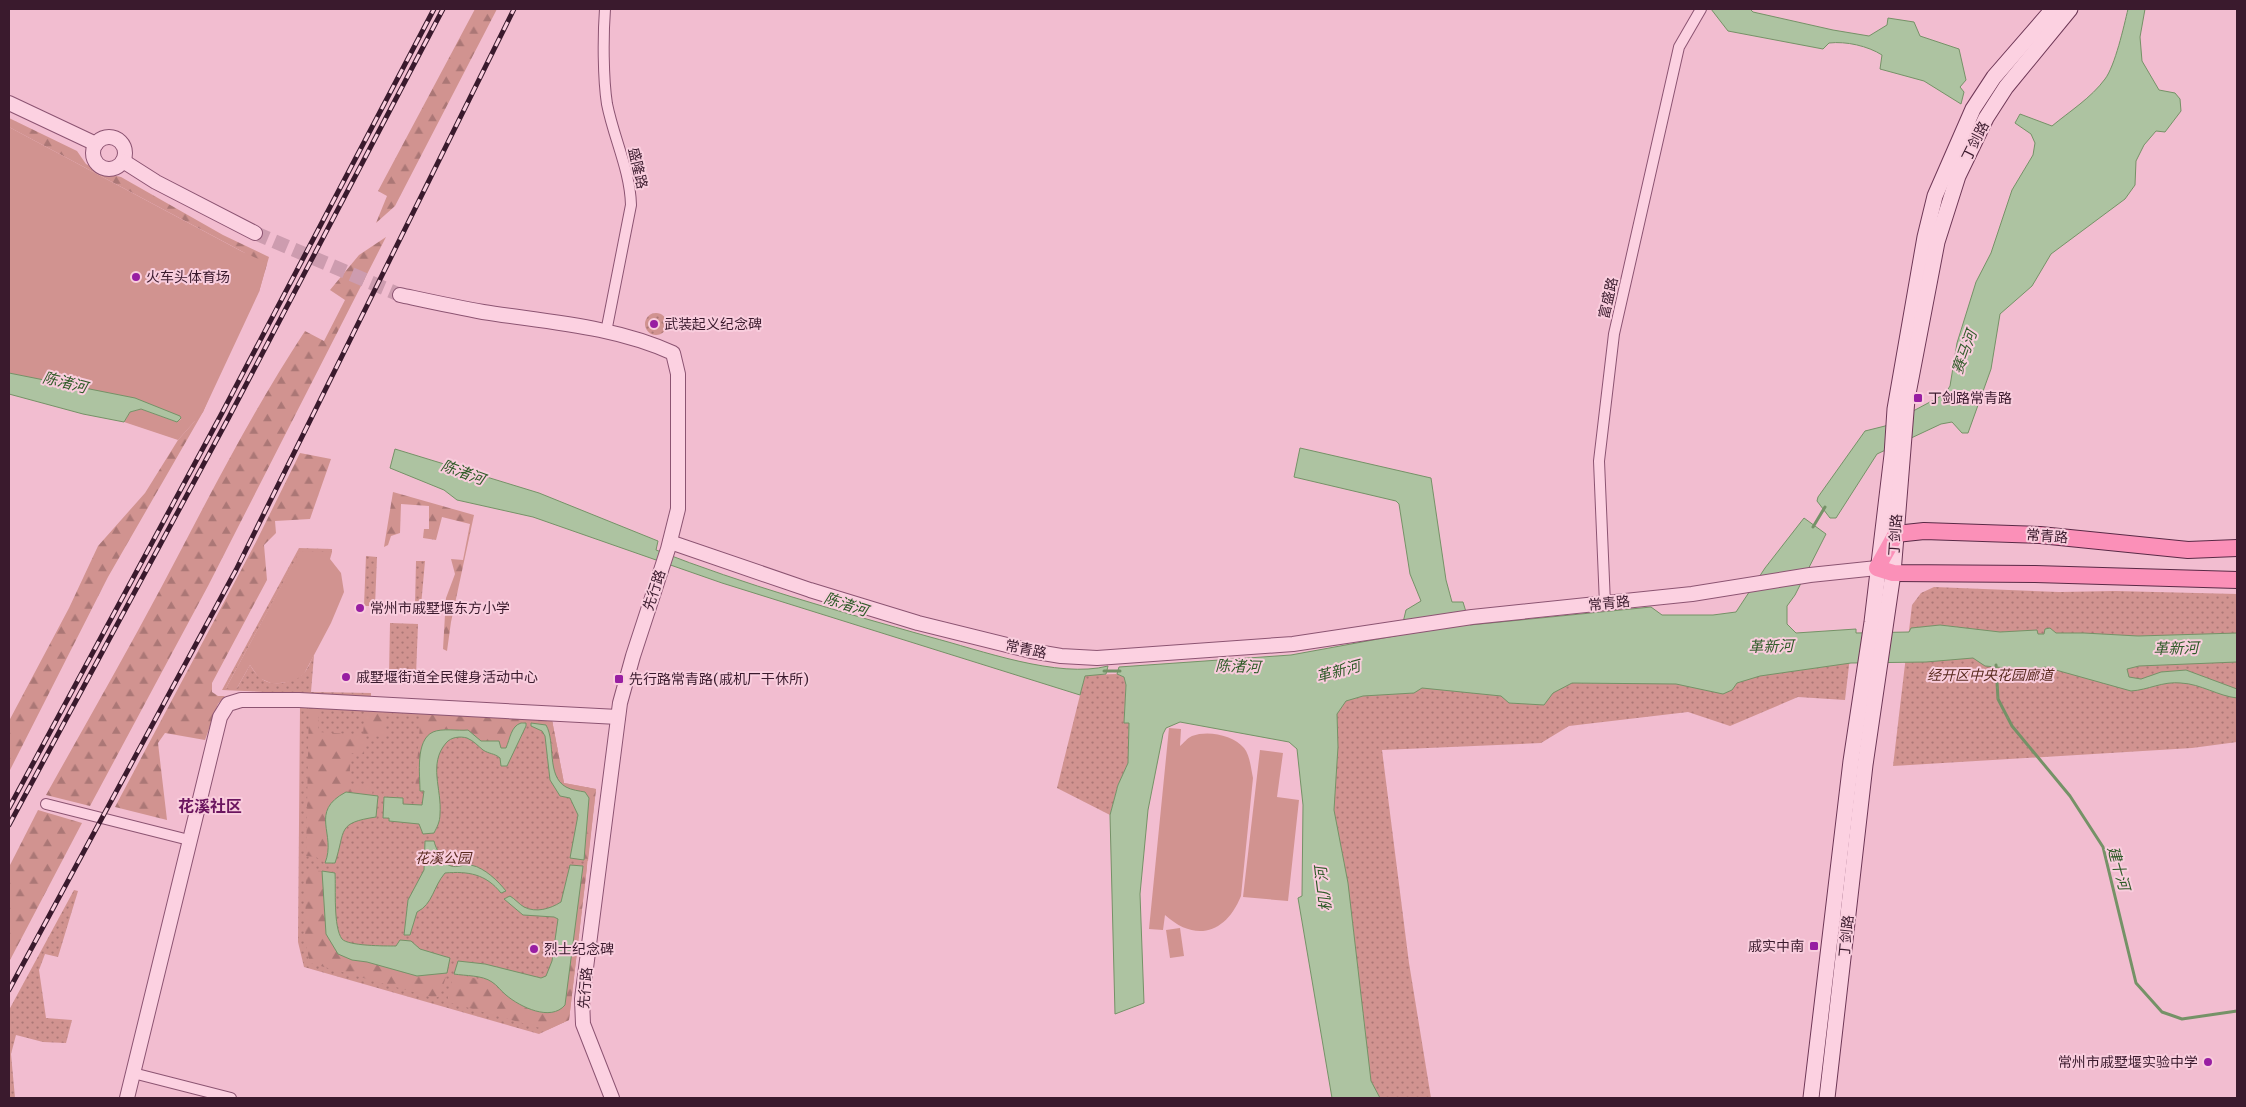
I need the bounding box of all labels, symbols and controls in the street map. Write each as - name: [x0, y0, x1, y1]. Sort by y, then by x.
- street label: 丁剑路: [1957, 118, 1993, 164]
- street label: 盛隆路: [625, 146, 651, 190]
- place label: 火车头体育场: [146, 268, 230, 286]
- marker: 火车头体育场: [130, 271, 142, 283]
- street label: 富盛路: [1595, 276, 1621, 320]
- place label: 武装起义纪念碑: [664, 315, 762, 333]
- marker: 武装起义纪念碑: [648, 318, 660, 330]
- water label: 赛马河: [1947, 325, 1982, 376]
- water label: 陈渚河: [41, 367, 92, 397]
- place label: 丁剑路常青路: [1928, 389, 2012, 407]
- marker: 丁剑路常青路: [1912, 392, 1924, 404]
- water label: 陈渚河: [439, 455, 490, 490]
- street label: 丁剑路: [1885, 513, 1905, 557]
- street label: 常青路: [2025, 526, 2069, 546]
- street label: 先行路: [639, 567, 669, 613]
- water label: 陈渚河: [822, 588, 873, 621]
- street label: 常青路: [1587, 592, 1631, 614]
- place label: 常州市戚墅堰东方小学: [370, 599, 510, 617]
- marker: 常州市戚墅堰东方小学: [354, 602, 366, 614]
- street label: 常青路: [1004, 636, 1048, 662]
- water label: 革新河: [1748, 636, 1797, 656]
- water label: 革新河: [2153, 638, 2202, 658]
- water label: 革新河: [1314, 655, 1365, 686]
- water label: 陈渚河: [1215, 656, 1264, 676]
- park label: 经开区中央花园廊道: [1927, 666, 2055, 684]
- place label: 戚墅堰街道全民健身活动中心: [356, 668, 538, 686]
- place label: 先行路常青路(戚机厂干休所): [629, 670, 809, 688]
- marker: 戚墅堰街道全民健身活动中心: [340, 671, 352, 683]
- marker: 先行路常青路(戚机厂干休所): [613, 673, 625, 685]
- district label: 花溪社区: [178, 796, 242, 816]
- water label: 建十河: [2104, 844, 2135, 895]
- park label: 花溪公园: [415, 849, 473, 867]
- water label: 机厂河: [1310, 863, 1335, 912]
- street label: 丁剑路: [1835, 914, 1857, 958]
- place label: 戚实中南: [1748, 937, 1804, 955]
- place label: 烈士纪念碑: [544, 940, 614, 958]
- marker: 戚实中南: [1808, 940, 1820, 952]
- marker: 烈士纪念碑: [528, 943, 540, 955]
- street label: 先行路: [574, 966, 596, 1010]
- place label: 常州市戚墅堰实验中学: [2058, 1053, 2198, 1071]
- marker: 常州市戚墅堰实验中学: [2202, 1056, 2214, 1068]

